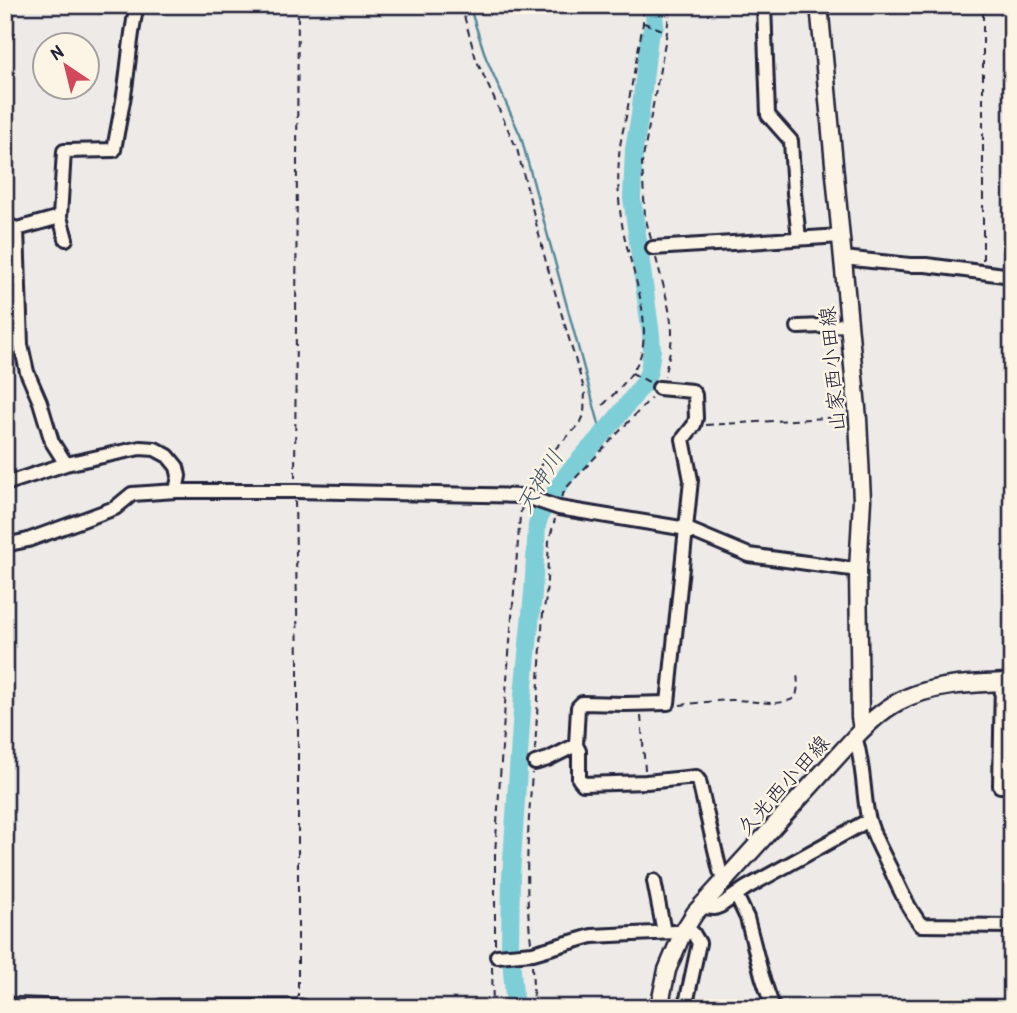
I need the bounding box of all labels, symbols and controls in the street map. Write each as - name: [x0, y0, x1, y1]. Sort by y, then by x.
- north arrow: [32, 32, 102, 102]
- text: N: [45, 39, 68, 66]
- street label: 山家西小田線: [812, 305, 852, 433]
- water label: 天神川: [508, 443, 570, 519]
- street label: 久光西小田線: [730, 728, 836, 842]

